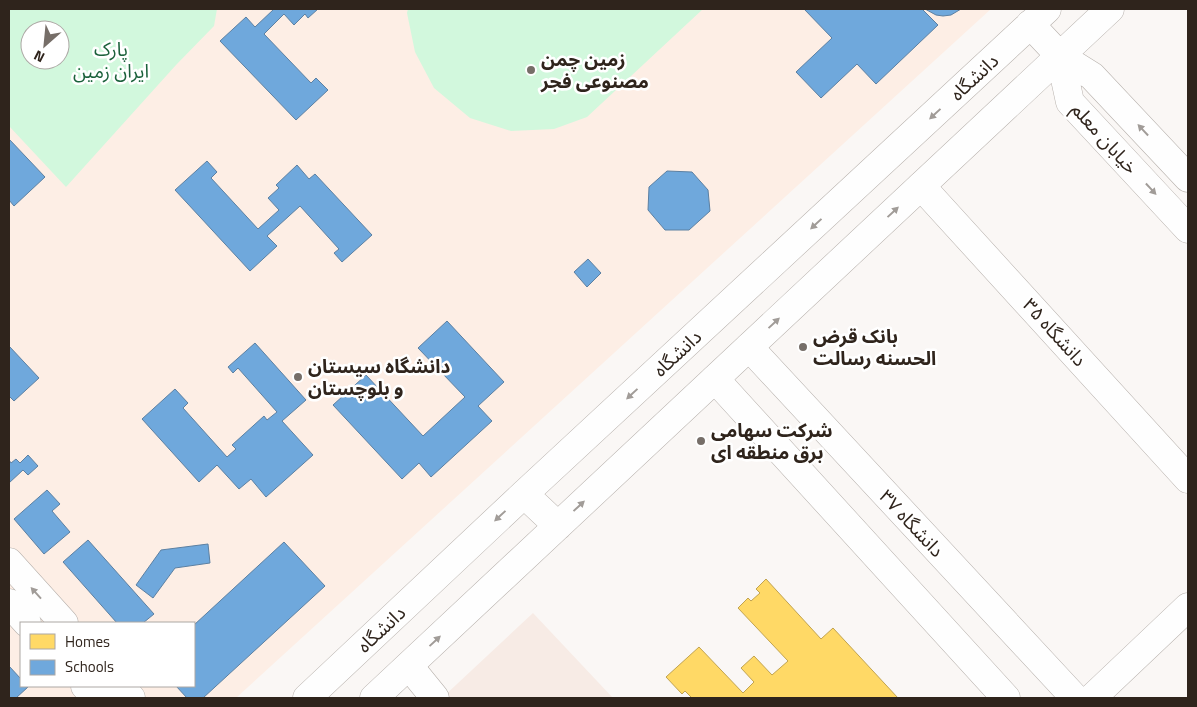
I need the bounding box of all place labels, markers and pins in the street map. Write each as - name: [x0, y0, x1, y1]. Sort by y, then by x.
- place label: زمین چمن مصنوعی فجر: [540, 44, 649, 95]
- marker: زمین چمن مصنوعی فجر: [525, 64, 537, 76]
- place label: بانک قرض الحسنه رسالت: [813, 321, 936, 372]
- marker: بانک قرض الحسنه رسالت: [797, 341, 809, 353]
- place label: دانشگاه سیستان و بلوچستان: [308, 351, 450, 402]
- marker: دانشگاه سیستان و بلوچستان: [292, 371, 304, 383]
- place label: شرکت سهامی برق منطقه ای: [711, 415, 833, 466]
- marker: شرکت سهامی برق منطقه ای: [695, 435, 707, 447]

